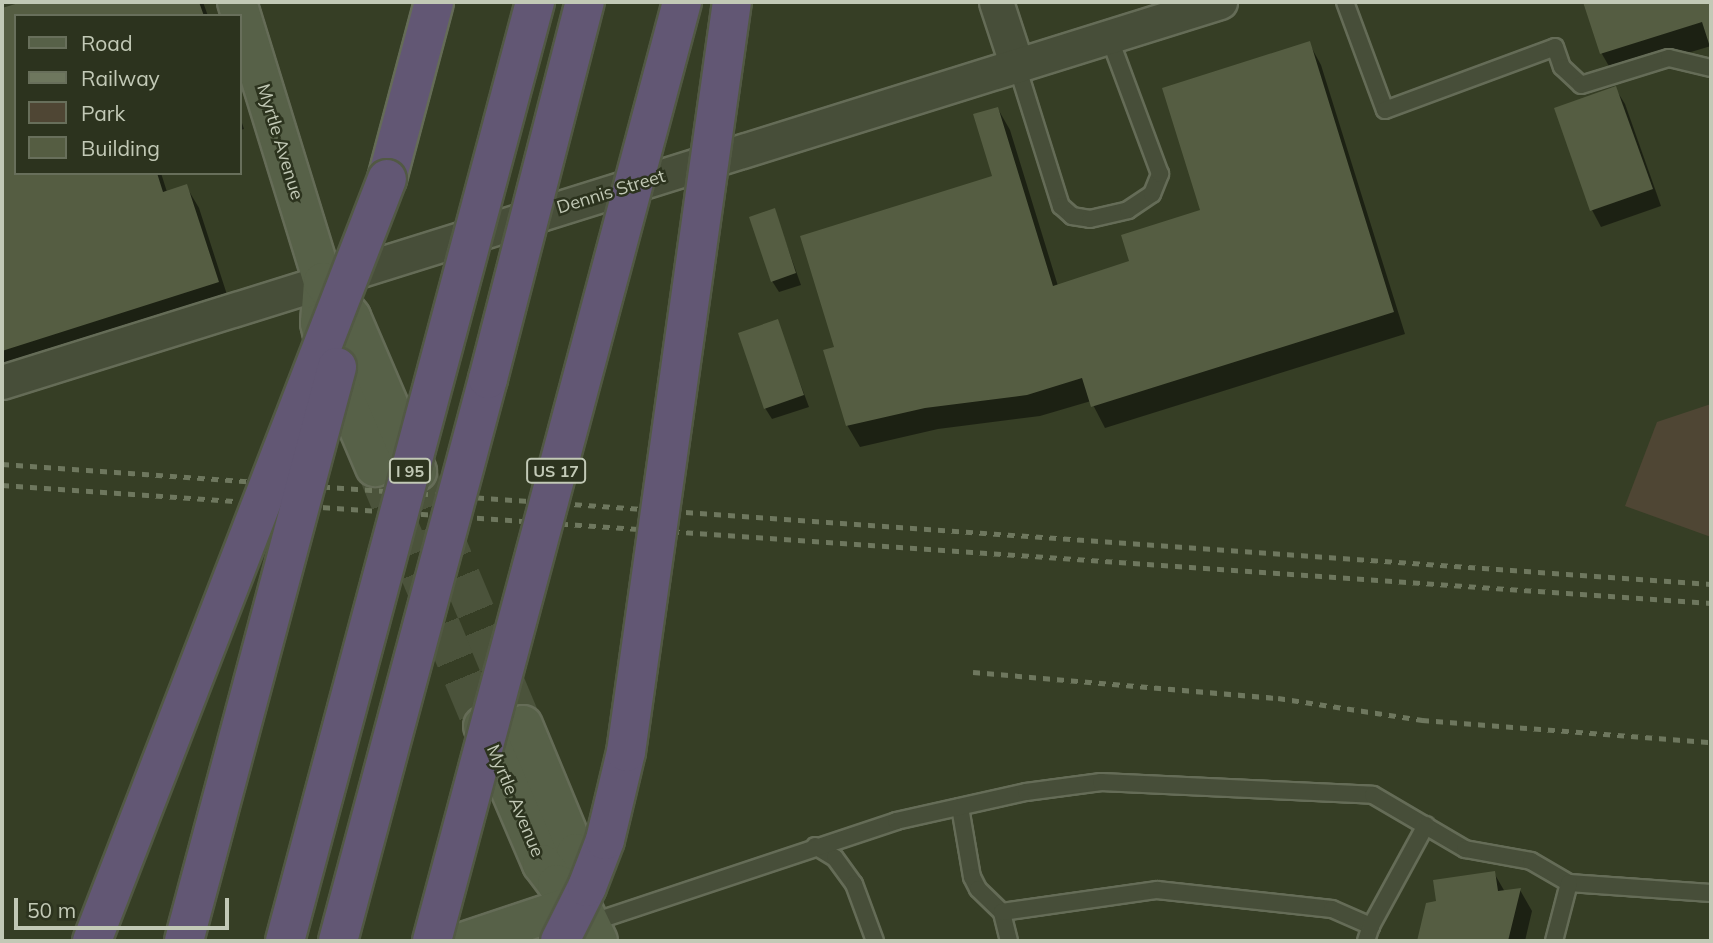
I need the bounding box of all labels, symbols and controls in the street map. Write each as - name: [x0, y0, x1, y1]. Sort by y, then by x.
- legend: [14, 14, 242, 175]
- text: Road: [81, 30, 132, 56]
- text: Railway: [81, 65, 160, 91]
- street label: Myrtle Avenue: [252, 82, 308, 202]
- text: Park: [81, 100, 125, 126]
- text: Building: [81, 135, 160, 161]
- street label: Dennis Street: [554, 165, 668, 219]
- road number: I 95: [387, 458, 433, 484]
- road number: US 17: [524, 458, 588, 484]
- street label: Myrtle Avenue: [482, 742, 548, 860]
- scale bar: [18, 884, 233, 928]
- text: 50 m: [27, 897, 76, 923]

